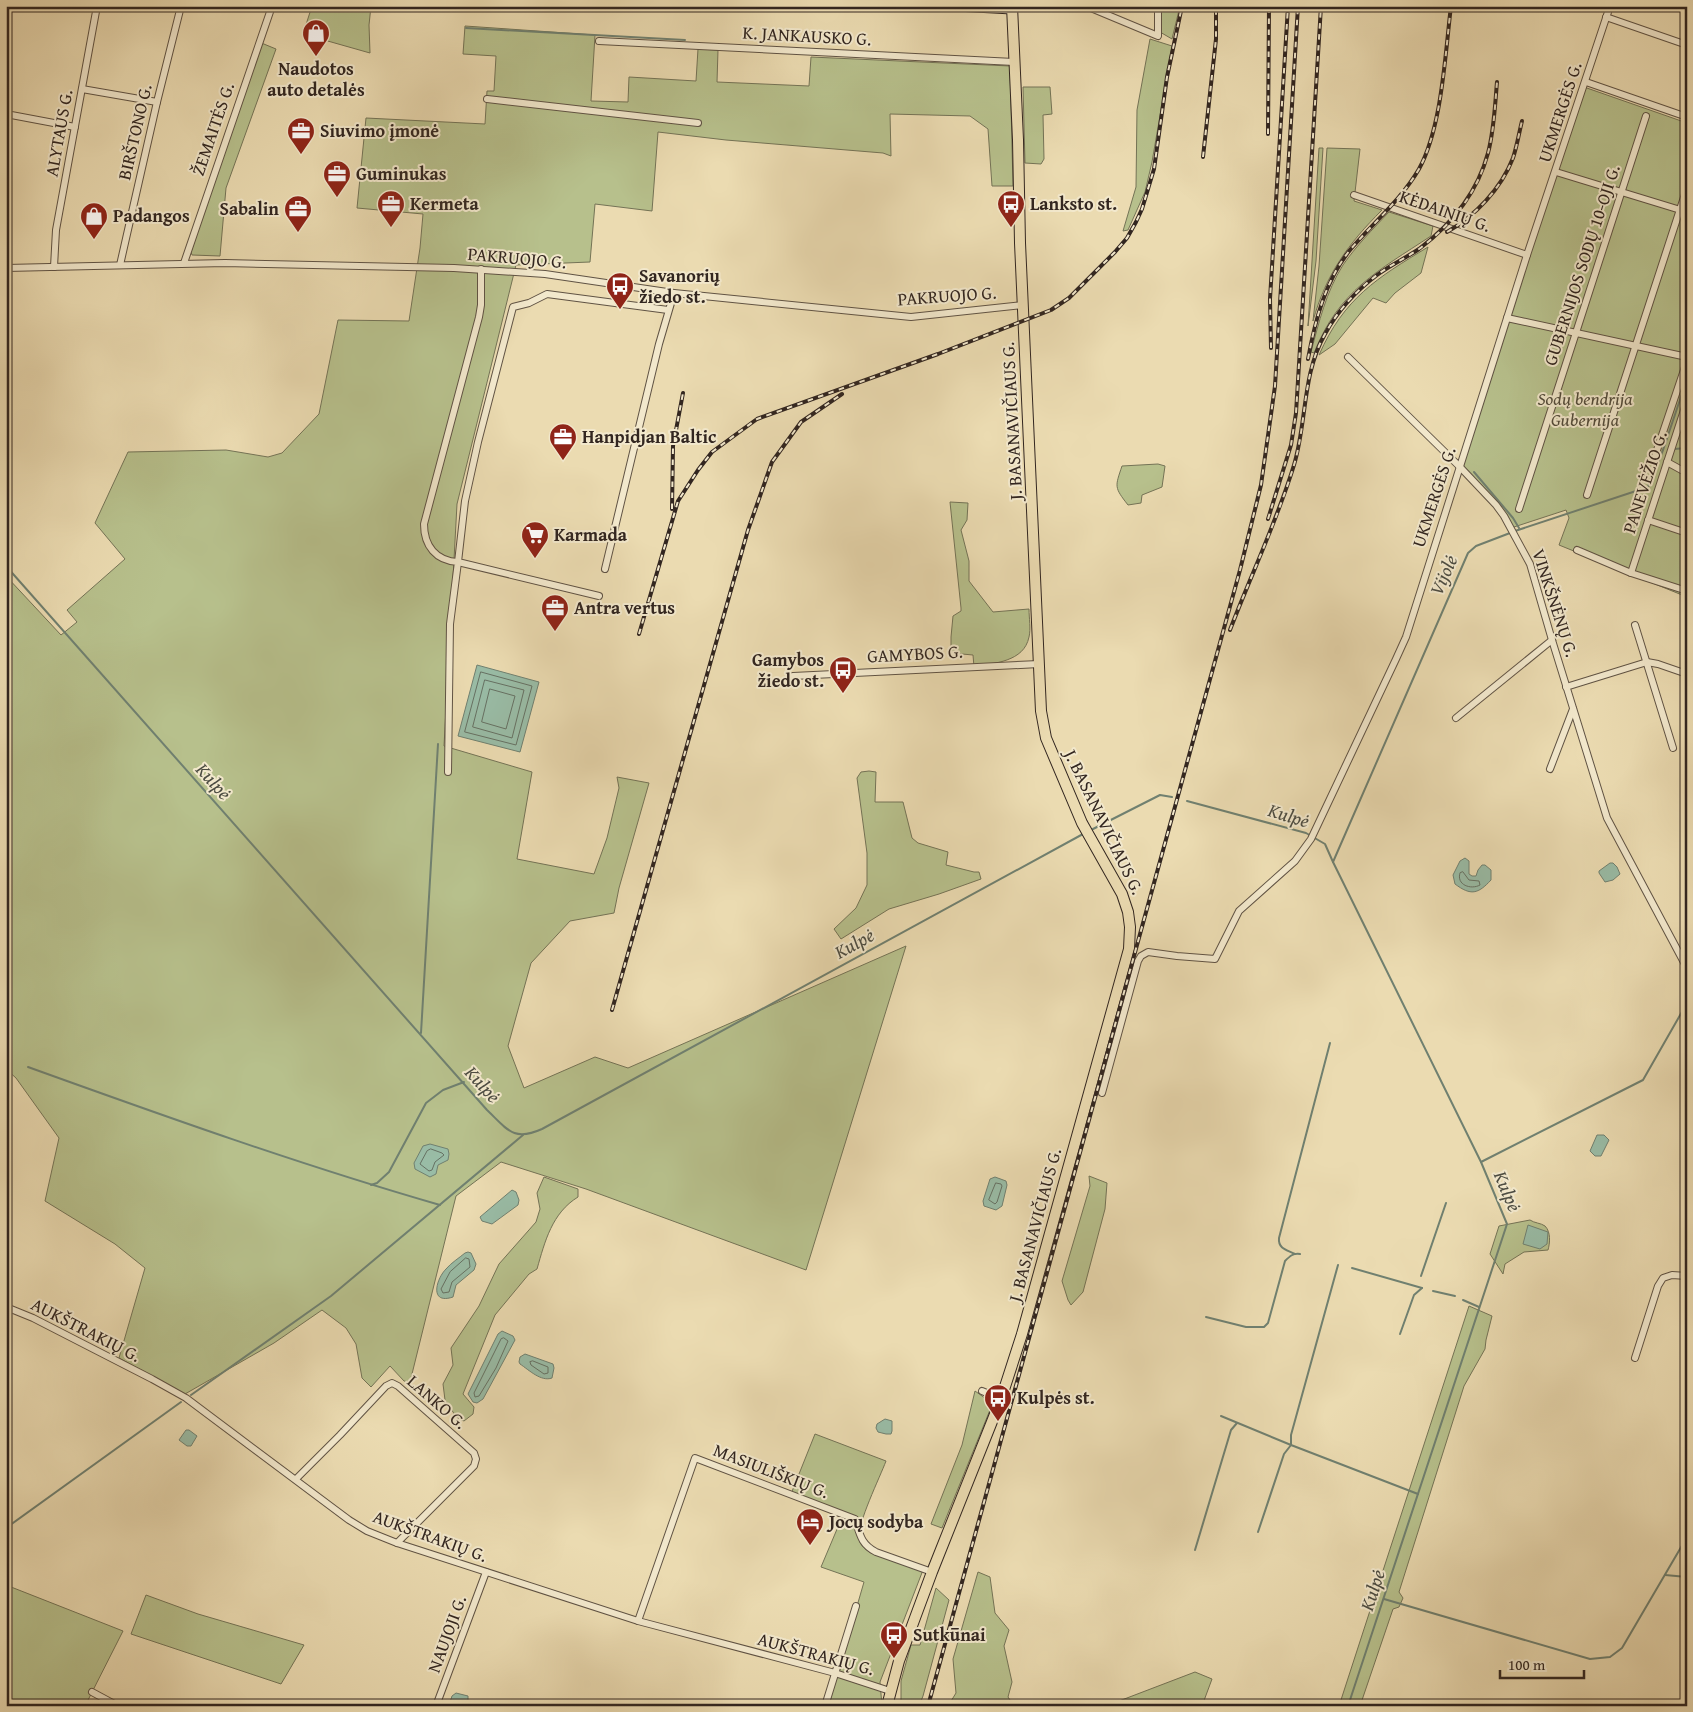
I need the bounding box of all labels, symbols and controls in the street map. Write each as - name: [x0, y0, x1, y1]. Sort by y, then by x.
- shop icon: Naudotos auto detalės: [301, 18, 331, 57]
- street label: K. JANKAUSKO G.: [742, 19, 872, 52]
- place label: Naudotos auto detalės: [267, 55, 365, 103]
- street label: UKMERGĖS G.: [1531, 58, 1588, 166]
- street label: ŽEMAITĖS G.: [184, 79, 241, 179]
- street label: BIRŠTONO G.: [110, 81, 159, 182]
- street label: ALYTAUS G.: [38, 87, 79, 179]
- office icon: Siuvimo įmonė: [286, 116, 316, 155]
- place label: Siuvimo įmonė: [320, 117, 439, 144]
- office icon: Guminukas: [322, 159, 352, 198]
- place label: Guminukas: [356, 160, 447, 187]
- street label: GUBERNIJOS SODŲ 10-OJI G.: [1536, 161, 1627, 369]
- street label: KĖDAINIŲ G.: [1396, 182, 1494, 239]
- office icon: Kermeta: [376, 189, 406, 228]
- bus stop icon: Lanksto st.: [996, 189, 1026, 228]
- place label: Kermeta: [410, 190, 480, 217]
- place label: Lanksto st.: [1030, 190, 1117, 217]
- office icon: Sabalin: [283, 194, 313, 233]
- place label: Sabalin: [219, 195, 279, 222]
- shop icon: Padangos: [79, 201, 109, 240]
- place label: Padangos: [113, 202, 190, 229]
- street label: PAKRUOJO G.: [467, 240, 567, 275]
- place label: Savanorių žiedo st.: [639, 262, 721, 310]
- bus stop icon: Savanorių žiedo st.: [605, 271, 635, 310]
- street label: PAKRUOJO G.: [897, 279, 997, 312]
- street label: J. BASANAVIČIAUS G.: [994, 341, 1029, 503]
- park label: Sodų bendrija Gubernija: [1537, 385, 1633, 433]
- office icon: Hanpidjan Baltic: [548, 422, 578, 461]
- place label: Hanpidjan Baltic: [582, 423, 716, 450]
- street label: PANEVĖŽIO G.: [1615, 427, 1674, 537]
- street label: UKMERGĖS G.: [1405, 443, 1462, 551]
- supermarket icon: Karmada: [520, 520, 550, 559]
- place label: Karmada: [554, 521, 628, 548]
- street label: VINKŠNĖNŲ G.: [1525, 545, 1586, 660]
- water label: Vijolė: [1422, 550, 1464, 600]
- office icon: Antra vertus: [540, 593, 570, 632]
- place label: Antra vertus: [574, 594, 675, 621]
- street label: GAMYBOS G.: [866, 638, 964, 669]
- place label: Gamybos žiedo st.: [752, 646, 824, 694]
- bus stop icon: Gamybos žiedo st.: [828, 655, 858, 694]
- street label: J. BASANAVIČIAUS G.: [1057, 743, 1151, 899]
- water label: Kulpė: [189, 755, 239, 806]
- water label: Kulpė: [1264, 795, 1313, 835]
- water label: Kulpė: [828, 920, 879, 966]
- water label: Kulpė: [458, 1058, 508, 1109]
- street label: J. BASANAVIČIAUS G.: [1000, 1145, 1068, 1307]
- water label: Kulpė: [1487, 1165, 1529, 1216]
- street label: AUKŠTRAKIŲ G.: [27, 1290, 146, 1369]
- street label: LANKO G.: [402, 1368, 473, 1435]
- bus stop icon: Kulpės st.: [983, 1383, 1013, 1422]
- place label: Kulpės st.: [1017, 1384, 1095, 1411]
- street label: MASIULIŠKIŲ G.: [709, 1436, 833, 1505]
- street label: AUKŠTRAKIŲ G.: [369, 1502, 491, 1569]
- hotel icon: Jocų sodyba: [795, 1507, 825, 1546]
- place label: Jocų sodyba: [826, 1508, 924, 1535]
- water label: Kulpė: [1352, 1566, 1392, 1615]
- street label: NAUJOJI G.: [420, 1591, 473, 1676]
- bus stop icon: Sutkūnai: [879, 1620, 909, 1659]
- place label: Sutkūnai: [913, 1621, 986, 1648]
- street label: AUKŠTRAKIŲ G.: [755, 1625, 878, 1682]
- scale bar: [1500, 1647, 1584, 1679]
- text: 100 m: [1508, 1654, 1546, 1675]

